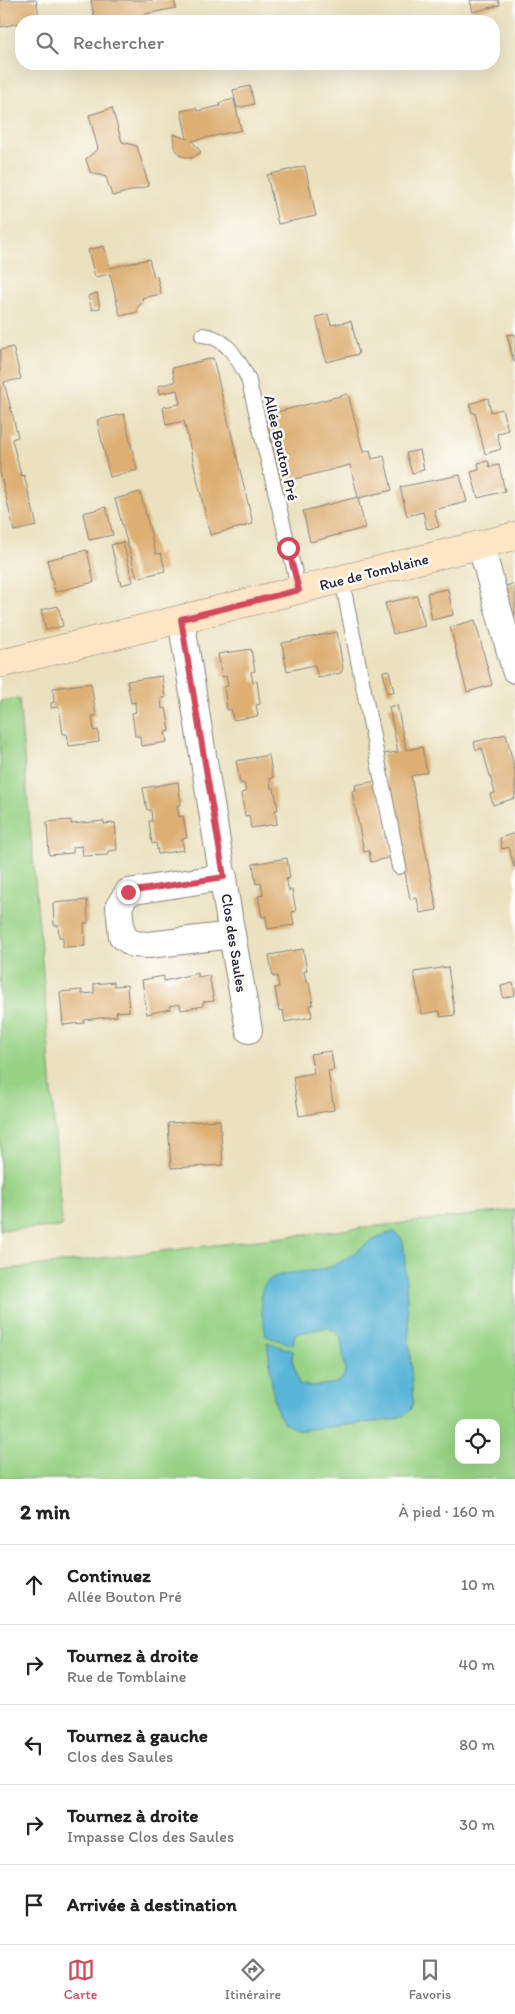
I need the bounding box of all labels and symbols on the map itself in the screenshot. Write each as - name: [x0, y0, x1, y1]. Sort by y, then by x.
- street label: Allée Bouton Pré: [260, 393, 302, 503]
- route start: [277, 537, 300, 560]
- street label: Rue de Tomblaine: [318, 550, 430, 594]
- route end: [117, 881, 140, 904]
- street label: Clos des Saules: [217, 892, 251, 994]

